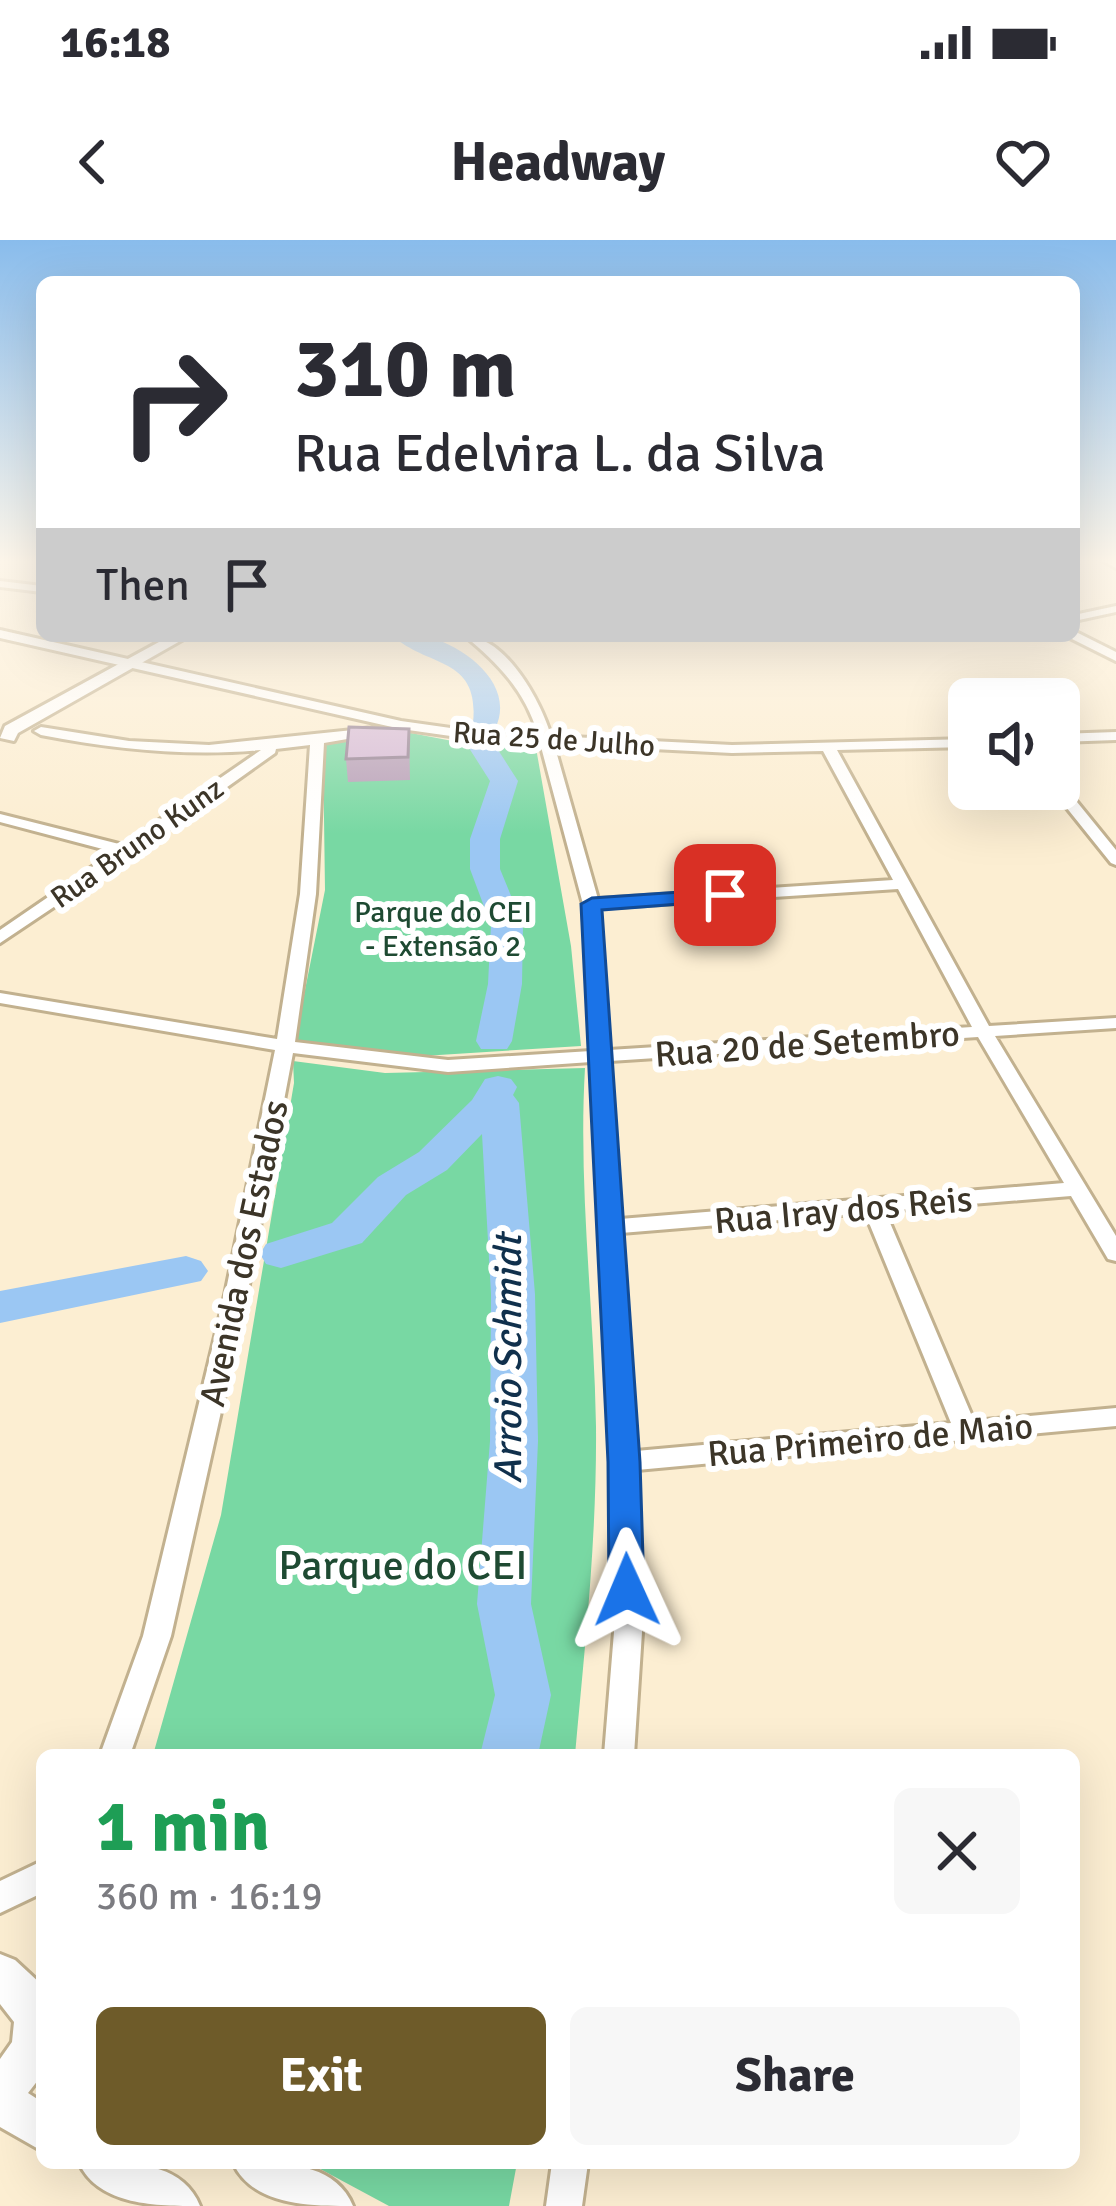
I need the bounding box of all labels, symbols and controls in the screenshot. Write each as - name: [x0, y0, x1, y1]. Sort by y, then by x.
- text: 16:18: [60, 15, 170, 70]
- icon: back: [60, 129, 126, 195]
- text: Headway: [451, 129, 665, 196]
- icon: heart: [990, 129, 1056, 195]
- text: 310 m: [294, 317, 516, 421]
- icon: right: [96, 324, 252, 480]
- text: Rua Edelvira L. da Silva: [294, 420, 826, 487]
- icon: arrive: [214, 552, 280, 618]
- text: Then: [96, 558, 190, 613]
- map controls: [948, 678, 1080, 810]
- button: sound: [948, 678, 1080, 810]
- street label: Rua 25 de Julho: [452, 714, 656, 765]
- street label: Rua Bruno Kunz: [44, 770, 231, 917]
- pin: [674, 844, 776, 946]
- icon: arrive: [692, 862, 758, 928]
- park label: Parque do CEI - Extensão 2: [354, 894, 532, 965]
- street label: Rua 20 de Setembro: [653, 1011, 961, 1078]
- street label: Avenida dos Estados: [190, 1096, 299, 1411]
- street label: Rua Iray dos Reis: [712, 1177, 974, 1244]
- water label: Arroio Schmidt: [484, 1230, 532, 1483]
- street label: Rua Primeiro de Maio: [705, 1404, 1035, 1477]
- position arrow: [564, 1527, 690, 1653]
- park label: Parque do CEI: [278, 1540, 528, 1591]
- text: 1 min: [96, 1782, 270, 1871]
- button: close: [894, 1788, 1020, 1914]
- text: 360 m · 16:19: [96, 1872, 323, 1920]
- button: Exit: [96, 2007, 546, 2145]
- button: Share: [570, 2007, 1020, 2145]

